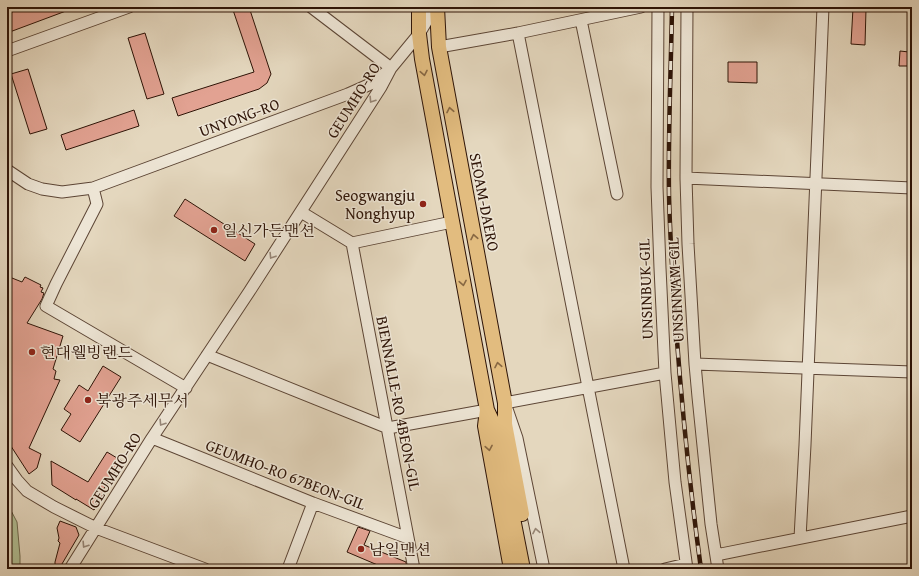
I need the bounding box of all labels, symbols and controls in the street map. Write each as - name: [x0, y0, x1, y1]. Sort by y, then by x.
- street label: GEUMHO-RO: [320, 57, 386, 143]
- one-way arrow: [420, 70, 428, 76]
- street label: UNYONG-RO: [195, 91, 283, 143]
- one-way arrow: [370, 96, 377, 103]
- one-way arrow: [446, 106, 455, 113]
- street label: SEOAM-DAERO: [464, 151, 506, 253]
- place label: Seogwangju Nonghyup: [335, 183, 415, 225]
- marker: Seogwangju Nonghyup: [418, 199, 428, 209]
- place label: 일신가든맨션: [222, 218, 315, 242]
- marker: 일신가든맨션: [209, 225, 219, 235]
- one-way arrow: [470, 234, 479, 240]
- street label: UNSINNAM-GIL: [660, 237, 690, 343]
- street label: UNSINBUK-GIL: [631, 238, 659, 340]
- one-way arrow: [269, 252, 276, 259]
- one-way arrow: [459, 280, 467, 286]
- street label: BIENNALLE-RO 4BEON-GIL: [370, 314, 428, 492]
- place label: 현대웰빙랜드: [40, 340, 133, 364]
- marker: 현대웰빙랜드: [27, 347, 37, 357]
- one-way arrow: [494, 362, 502, 368]
- place label: 북광주세무서: [96, 388, 189, 412]
- marker: 북광주세무서: [83, 395, 93, 405]
- one-way arrow: [160, 419, 167, 426]
- street label: GEUMHO-RO: [81, 427, 147, 513]
- street label: GEUMHO-RO 67BEON-GIL: [202, 432, 370, 516]
- one-way arrow: [484, 445, 492, 451]
- one-way arrow: [532, 528, 541, 534]
- place label: 남일맨션: [369, 537, 431, 561]
- one-way arrow: [82, 541, 90, 548]
- marker: 남일맨션: [356, 544, 366, 554]

